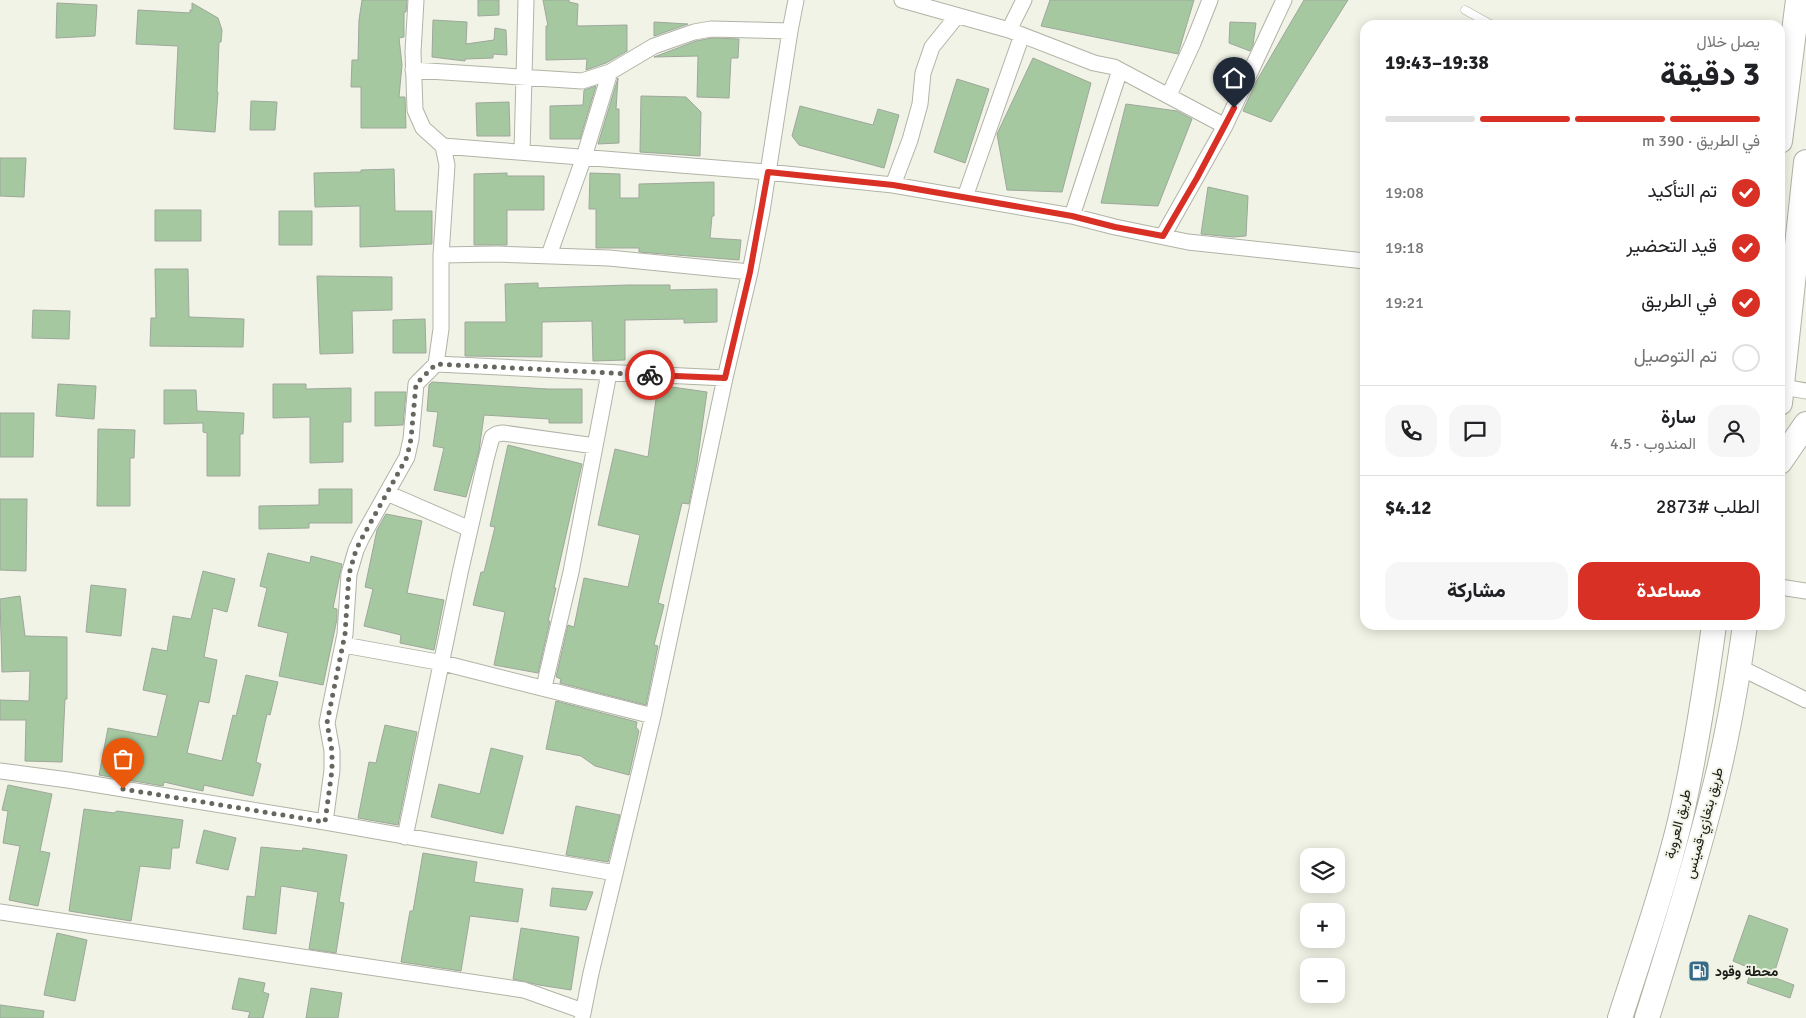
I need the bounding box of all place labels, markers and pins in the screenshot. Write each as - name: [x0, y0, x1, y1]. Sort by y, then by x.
- pin: [1213, 57, 1255, 108]
- pin: [102, 738, 144, 789]
- fuel station icon: محطة وقود: [1687, 959, 1711, 983]
- place label: محطة وقود: [1715, 963, 1779, 980]

